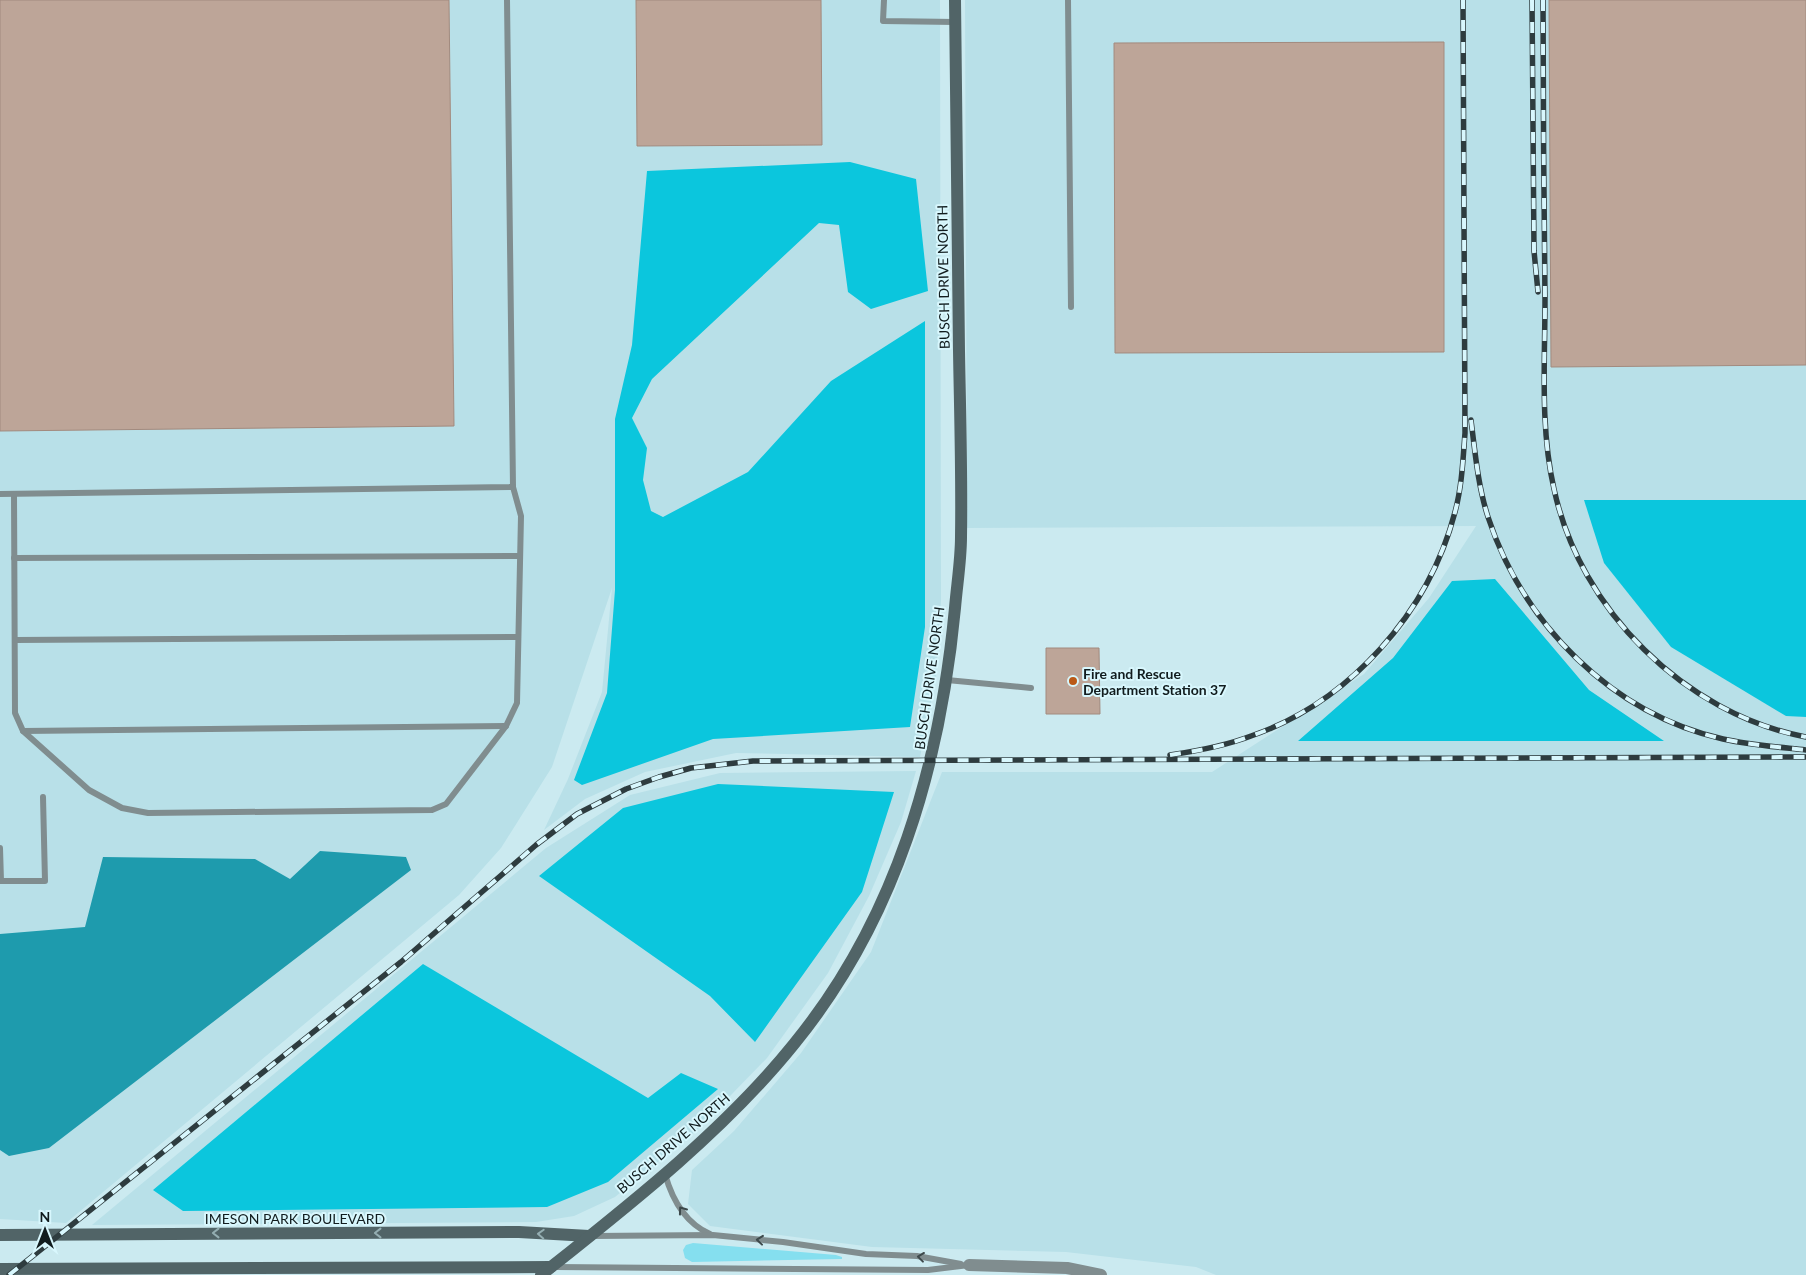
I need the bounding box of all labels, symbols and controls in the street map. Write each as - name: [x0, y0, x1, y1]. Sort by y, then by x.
- street label: BUSCH DRIVE NORTH: [933, 205, 953, 349]
- street label: BUSCH DRIVE NORTH: [911, 605, 947, 751]
- place label: Fire and Rescue Department Station 37: [1083, 665, 1226, 698]
- marker: Fire and Rescue Department Station 37: [1067, 675, 1079, 687]
- street label: BUSCH DRIVE NORTH: [613, 1089, 733, 1197]
- north arrow: [20, 1205, 70, 1255]
- one-way arrow: [679, 1206, 688, 1216]
- text: N: [40, 1208, 50, 1225]
- street label: IMESON PARK BOULEVARD: [205, 1210, 385, 1227]
- one-way arrow: [212, 1228, 220, 1238]
- one-way arrow: [374, 1228, 382, 1238]
- one-way arrow: [536, 1228, 544, 1239]
- one-way arrow: [756, 1235, 764, 1246]
- one-way arrow: [917, 1252, 925, 1263]

